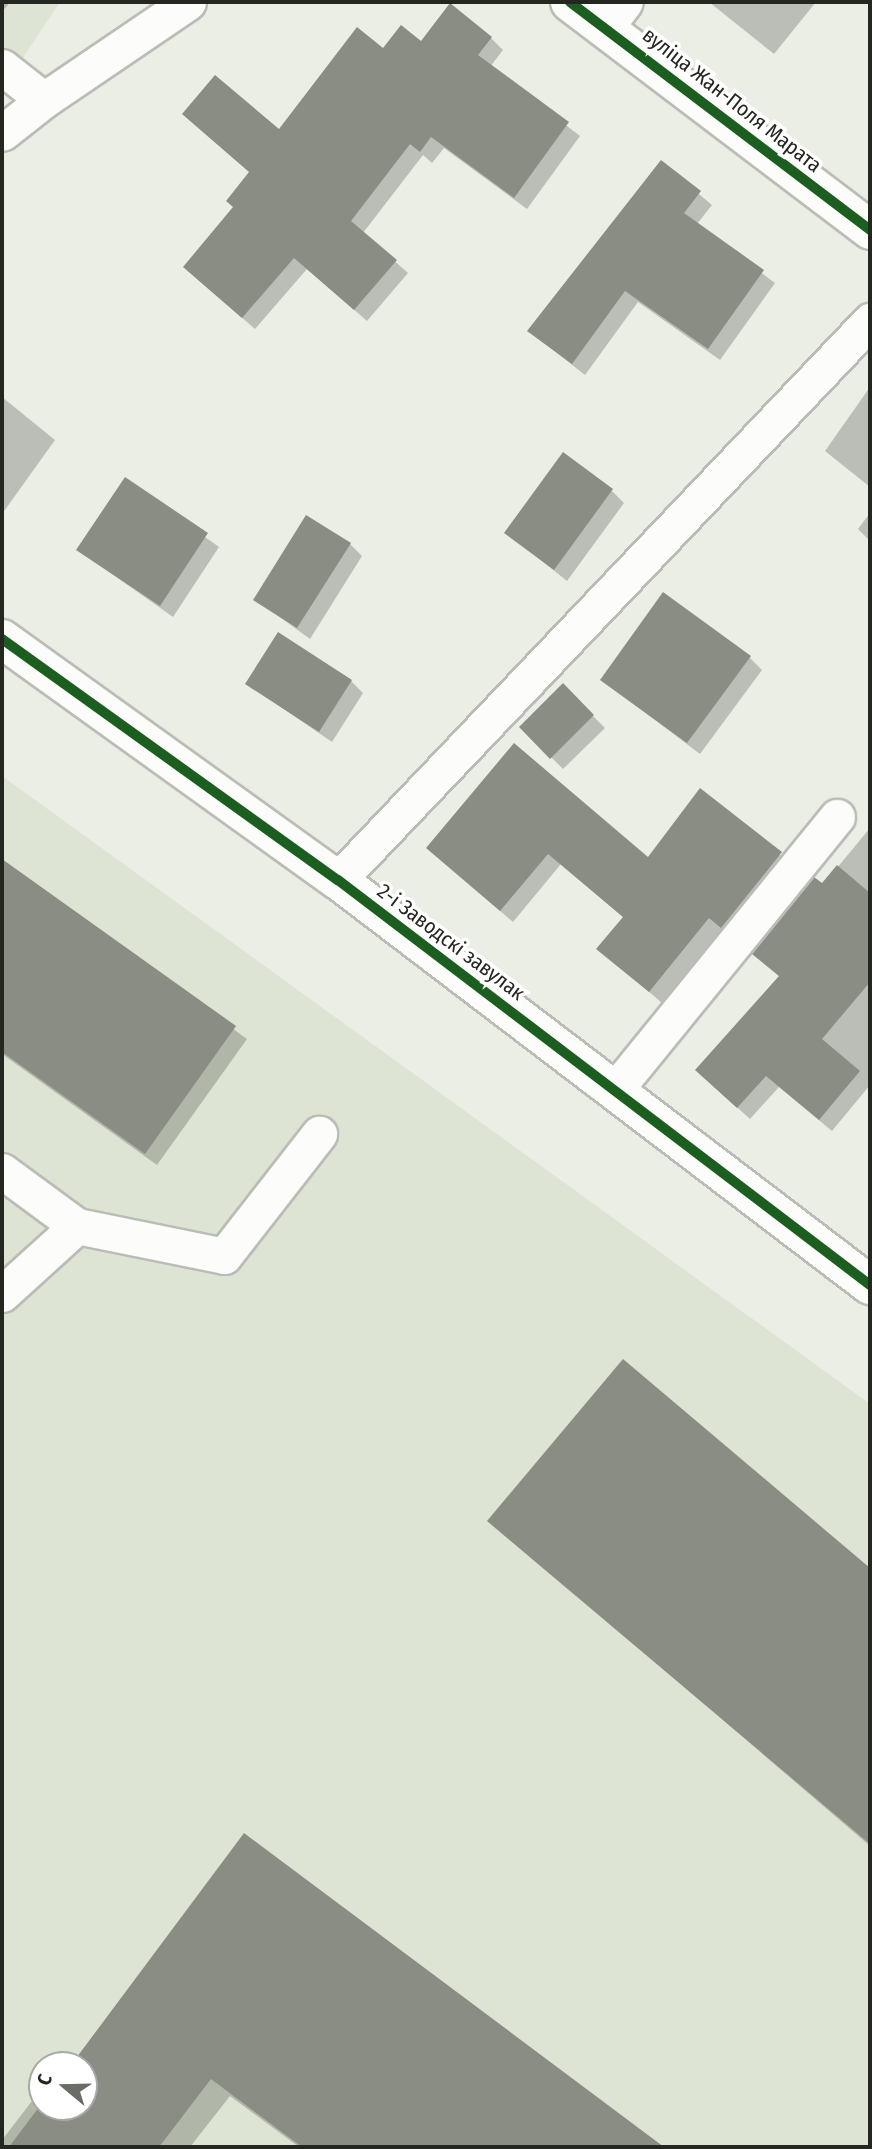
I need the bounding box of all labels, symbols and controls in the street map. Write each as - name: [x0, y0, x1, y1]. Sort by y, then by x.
- street label: вуліца Жан-Поля Марата: [637, 22, 827, 178]
- street label: 2-і Заводскі завулак: [372, 878, 530, 1006]
- north arrow: [28, 2051, 98, 2121]
- text: С: [32, 2071, 57, 2088]

